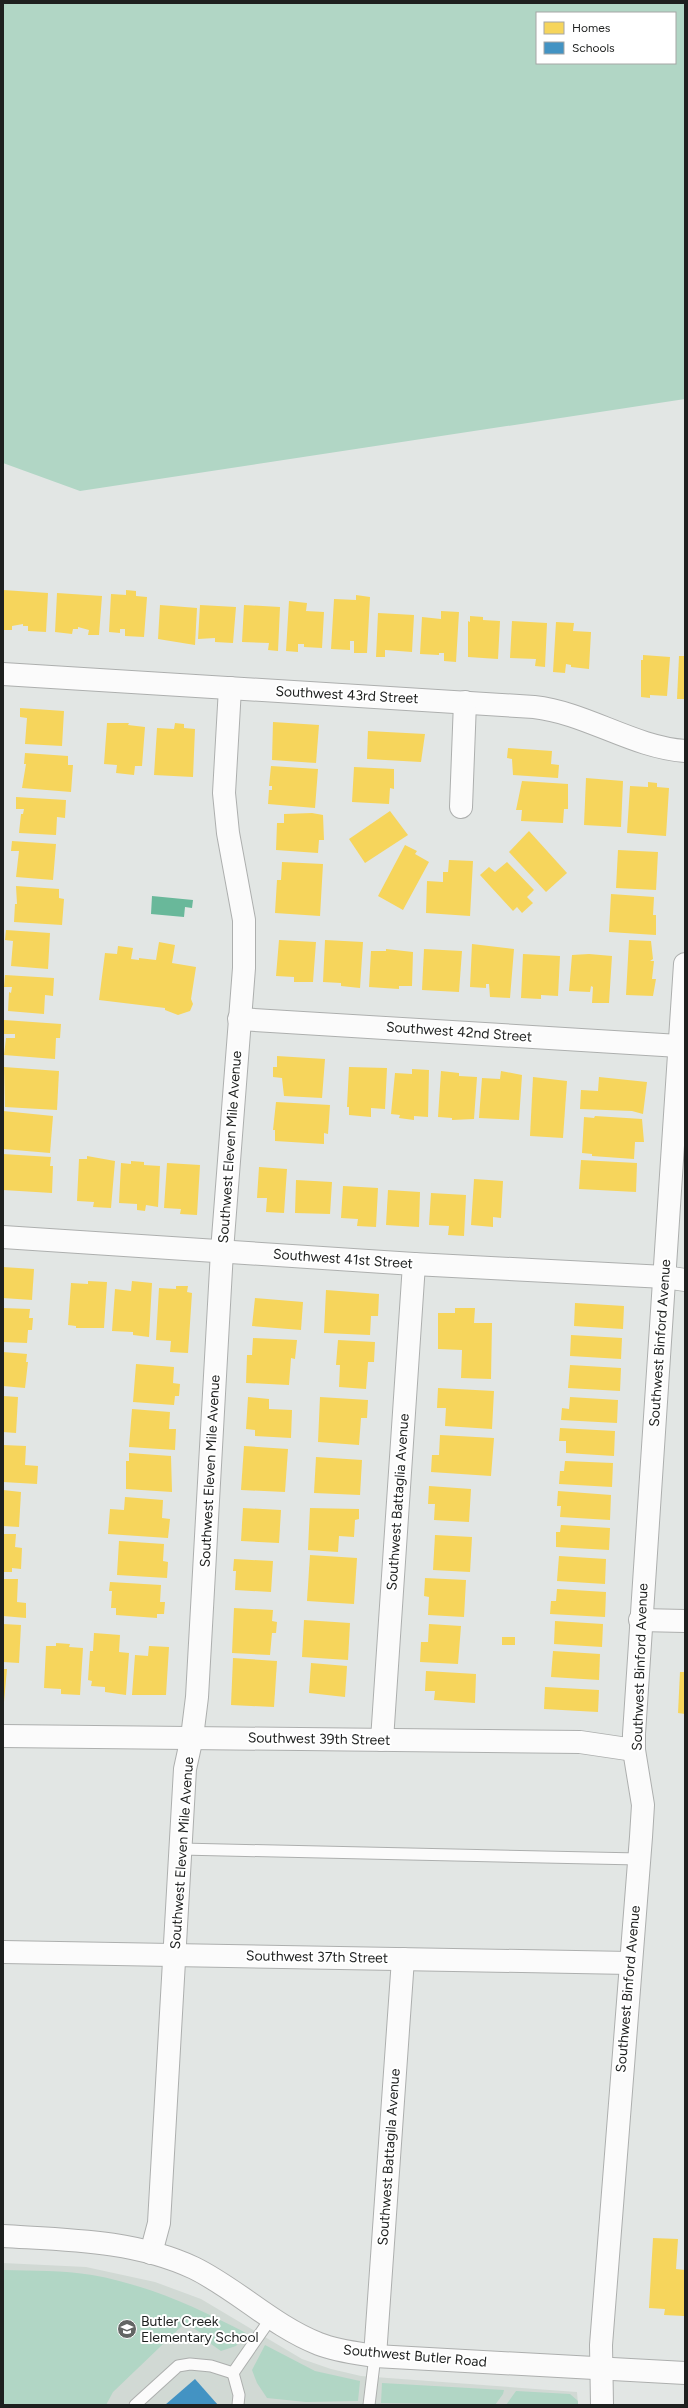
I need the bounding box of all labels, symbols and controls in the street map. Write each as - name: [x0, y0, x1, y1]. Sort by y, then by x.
- legend: [536, 12, 676, 64]
- text: Homes: [572, 21, 611, 35]
- text: Schools: [572, 41, 615, 55]
- street label: Southwest 43rd Street: [275, 683, 419, 707]
- street label: Southwest 42nd Street: [385, 1018, 533, 1046]
- street label: Southwest Eleven Mile Avenue: [215, 1050, 245, 1244]
- street label: Southwest 41st Street: [272, 1246, 414, 1272]
- street label: Southwest Binford Avenue: [646, 1258, 674, 1427]
- street label: Southwest Eleven Mile Avenue: [196, 1374, 224, 1568]
- street label: Southwest Battaglia Avenue: [383, 1413, 413, 1591]
- street label: Southwest Binford Avenue: [629, 1582, 651, 1751]
- street label: Southwest 39th Street: [248, 1729, 390, 1749]
- street label: Southwest Eleven Mile Avenue: [167, 1756, 197, 1950]
- street label: Southwest Binford Avenue: [612, 1904, 644, 2073]
- street label: Southwest 37th Street: [246, 1947, 388, 1967]
- street label: Southwest Battagila Avenue: [374, 2068, 404, 2246]
- place label: Butler Creek Elementary School: [141, 2313, 259, 2346]
- school or university icon: Butler Creek Elementary School: [116, 2318, 138, 2340]
- street label: Southwest Butler Road: [343, 2341, 487, 2371]

